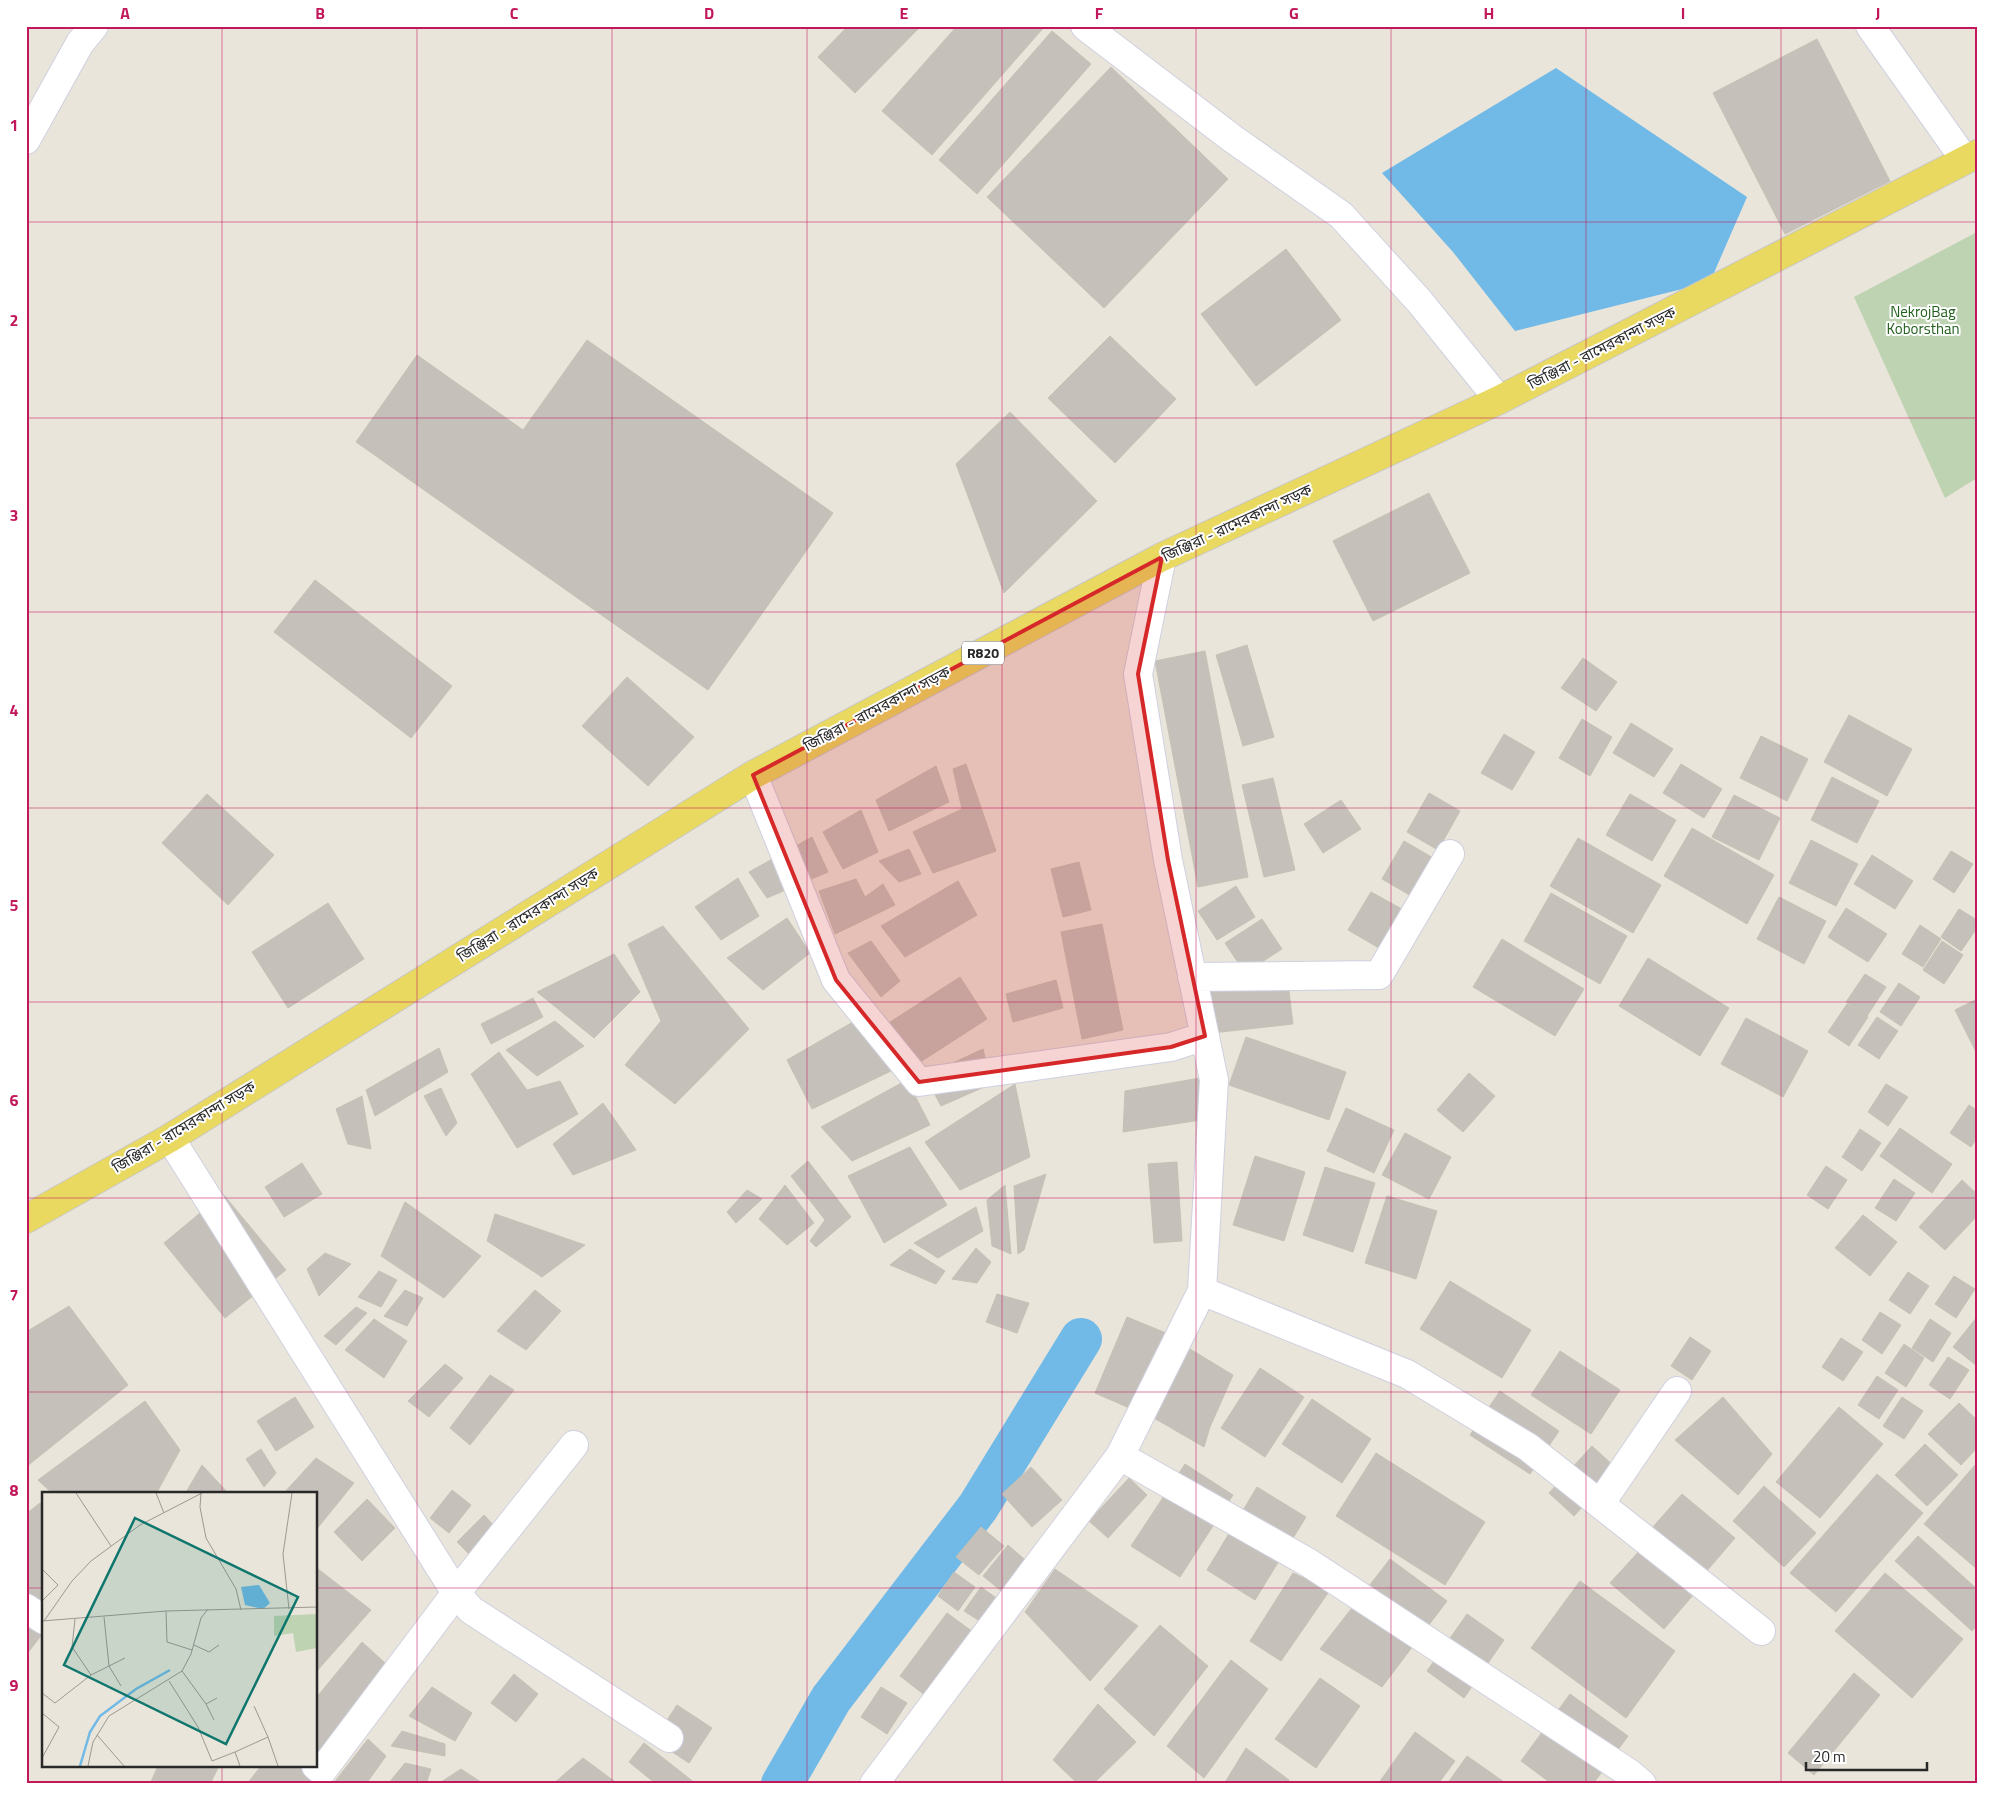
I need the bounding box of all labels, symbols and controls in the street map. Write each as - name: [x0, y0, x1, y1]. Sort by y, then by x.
- text: A: [120, 1, 130, 25]
- text: B: [315, 1, 325, 25]
- text: C: [510, 1, 519, 25]
- text: D: [704, 1, 714, 25]
- text: E: [900, 1, 909, 25]
- text: F: [1095, 1, 1104, 25]
- text: G: [1289, 1, 1299, 25]
- text: H: [1484, 1, 1494, 25]
- text: I: [1681, 1, 1685, 25]
- text: J: [1876, 1, 1880, 25]
- text: 1: [10, 113, 18, 137]
- street label: জিঞ্জিরা - রামেরকান্দা সড়ক: [1523, 300, 1681, 395]
- park label: NekrojBag Koborsthan: [1886, 300, 1960, 340]
- text: 2: [10, 308, 18, 332]
- street label: জিঞ্জিরা - রামেরকান্দা সড়ক: [1157, 477, 1316, 568]
- text: 3: [10, 503, 18, 527]
- road number: R820: [962, 641, 1004, 664]
- street label: জিঞ্জিরা - রামেরকান্দা সড়ক: [798, 660, 955, 757]
- text: 4: [10, 698, 19, 722]
- street label: জিঞ্জিরা - রামেরকান্দা সড়ক: [452, 861, 604, 968]
- text: 5: [10, 893, 19, 917]
- street label: জিঞ্জিরা - রামেরকান্দা সড়ক: [107, 1074, 260, 1179]
- text: 6: [10, 1088, 19, 1112]
- text: 7: [10, 1283, 18, 1307]
- text: 8: [10, 1478, 19, 1502]
- inset map: [42, 1492, 318, 1768]
- text: 9: [10, 1673, 19, 1697]
- scale bar: [1806, 1740, 1927, 1772]
- text: 20 m: [1813, 1745, 1846, 1768]

